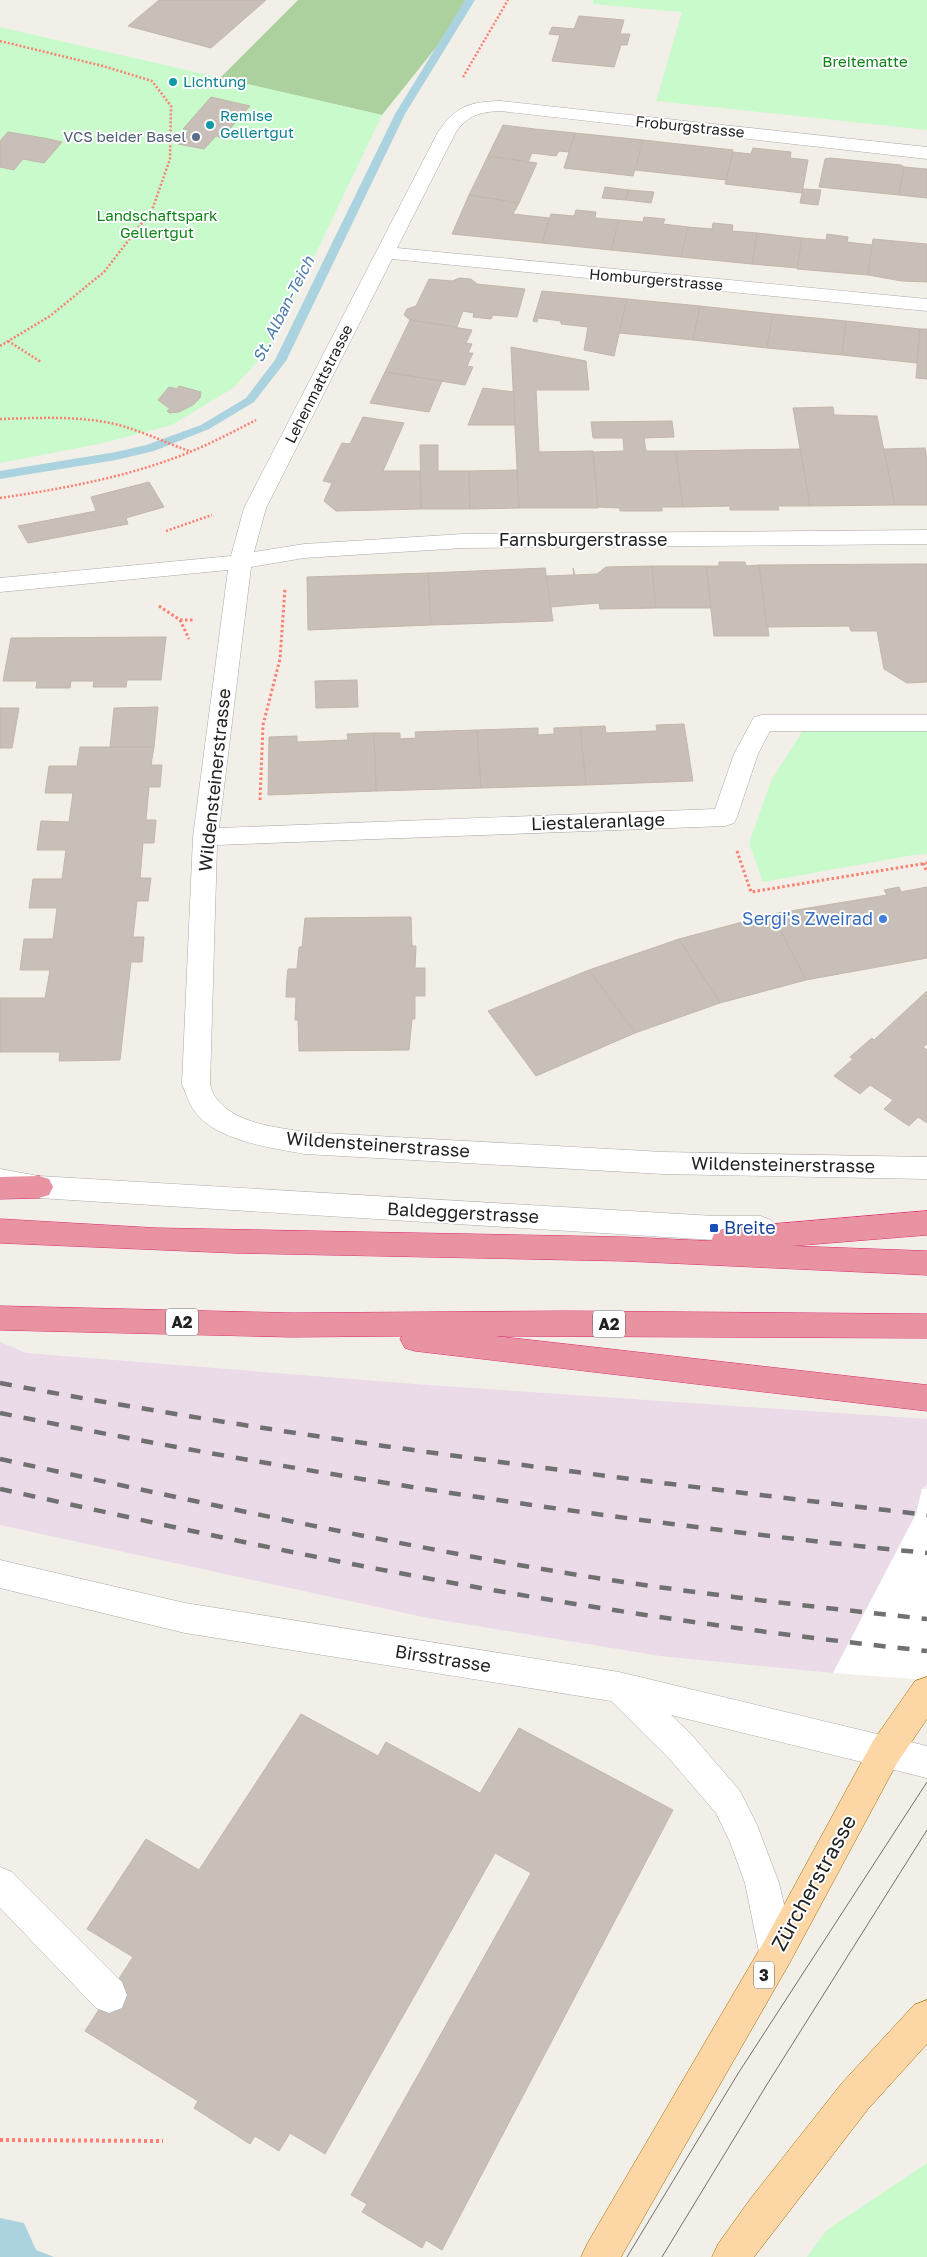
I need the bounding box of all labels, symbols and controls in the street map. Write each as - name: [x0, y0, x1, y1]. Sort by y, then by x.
- park label: Breitematte: [822, 52, 908, 70]
- place label: Lichtung: [183, 72, 246, 90]
- marker: Lichtung: [167, 76, 179, 88]
- place label: Remise Gellertgut: [220, 106, 294, 141]
- street label: Froburgstrasse: [635, 111, 746, 141]
- marker: Remise Gellertgut: [204, 119, 216, 131]
- place label: VCS beider Basel: [63, 127, 186, 145]
- marker: VCS beider Basel: [190, 131, 202, 143]
- park label: Landschaftspark Gellertgut: [96, 206, 218, 241]
- water label: St. Alban-Teich: [248, 252, 319, 365]
- street label: Homburgerstrasse: [588, 264, 724, 294]
- street label: Lehenmattstrasse: [280, 321, 356, 446]
- street label: Farnsburgerstrasse: [499, 528, 667, 550]
- street label: Wildensteinerstrasse: [193, 687, 235, 873]
- street label: Liestaleranlage: [531, 808, 665, 834]
- place label: Sergi's Zweirad: [742, 907, 873, 929]
- marker: Sergi's Zweirad: [877, 913, 889, 925]
- street label: Wildensteinerstrasse: [285, 1127, 471, 1161]
- street label: Wildensteinerstrasse: [691, 1151, 875, 1177]
- street label: Baldeggerstrasse: [386, 1197, 540, 1227]
- place label: Breite: [724, 1216, 776, 1238]
- marker: Breite: [708, 1222, 720, 1234]
- road number: A2: [166, 1308, 198, 1335]
- road number: A2: [593, 1310, 625, 1338]
- street label: Birsstrasse: [394, 1640, 493, 1676]
- street label: Zürcherstrasse: [765, 1810, 861, 1955]
- road number: 3: [754, 1962, 774, 1988]

